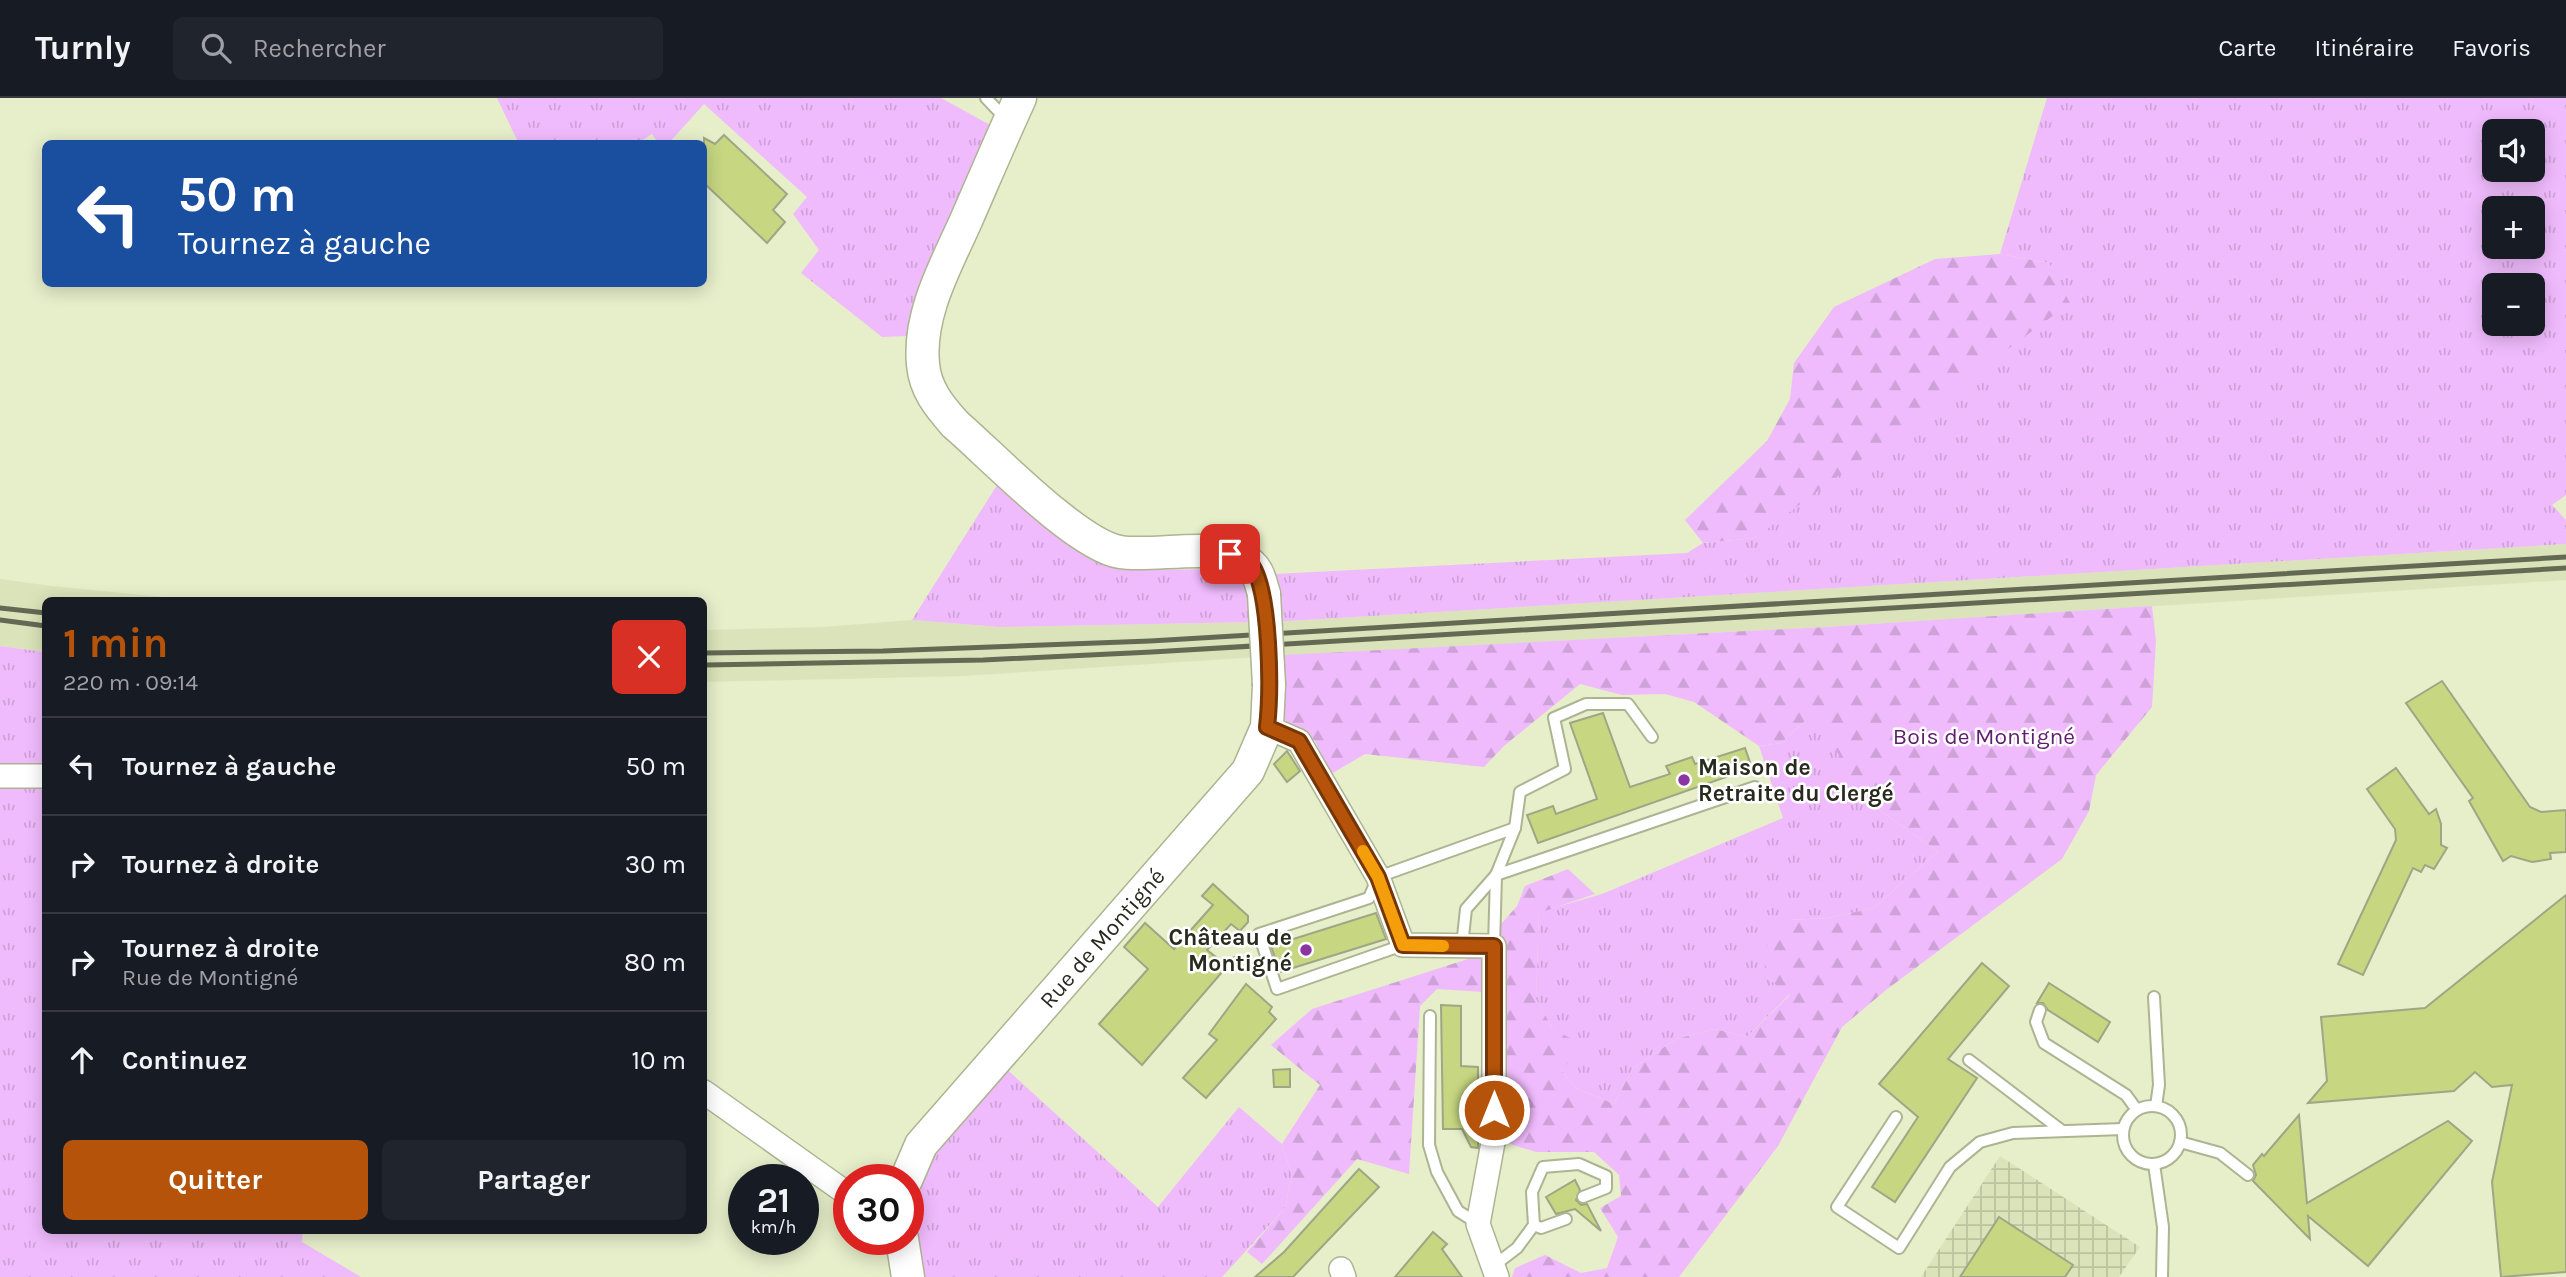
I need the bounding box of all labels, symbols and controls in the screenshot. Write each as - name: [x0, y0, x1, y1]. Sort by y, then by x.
- search box: [173, 17, 663, 80]
- text: Turnly: [35, 29, 131, 67]
- icon: search: [197, 29, 235, 67]
- text: Rechercher: [253, 33, 386, 64]
- text: Carte: [2218, 34, 2276, 62]
- text: Itinéraire: [2314, 34, 2414, 62]
- text: Favoris: [2452, 34, 2531, 62]
- map controls: [2482, 119, 2545, 336]
- button: sound: [2482, 119, 2545, 182]
- text: 50 m: [178, 166, 296, 223]
- icon: left: [63, 168, 154, 259]
- button: +: [2482, 196, 2545, 259]
- text: Tournez à gauche: [178, 225, 431, 262]
- button: −: [2482, 273, 2545, 336]
- pin: [1200, 524, 1260, 584]
- icon: arrive: [1211, 535, 1249, 573]
- text: 1 min: [63, 618, 168, 668]
- button: close: [612, 620, 686, 694]
- text: 220 m · 09:14: [63, 669, 198, 696]
- park label: Bois de Montigné: [1893, 723, 2075, 750]
- icon: left: [63, 747, 101, 785]
- text: Tournez à gauche: [122, 751, 336, 782]
- text: 50 m: [625, 751, 686, 782]
- place label: Maison de Retraite du Clergé: [1698, 754, 1894, 807]
- marker: Maison de Retraite du Clergé: [1676, 772, 1692, 788]
- icon: right: [63, 845, 101, 883]
- text: Tournez à droite: [122, 849, 319, 880]
- text: 30 m: [625, 849, 686, 880]
- street label: Rue de Montigné: [1034, 863, 1170, 1013]
- place label: Château de Montigné: [1168, 924, 1292, 977]
- text: Tournez à droite: [122, 933, 319, 964]
- marker: Château de Montigné: [1298, 942, 1314, 958]
- icon: right: [63, 943, 101, 981]
- text: 80 m: [624, 947, 686, 978]
- text: Rue de Montigné: [122, 964, 298, 991]
- icon: ahead: [63, 1041, 101, 1079]
- text: Continuez: [122, 1045, 247, 1076]
- text: 10 m: [631, 1045, 686, 1076]
- position arrow: [1457, 1073, 1531, 1147]
- button: Quitter: [63, 1140, 368, 1220]
- button: Partager: [382, 1140, 686, 1220]
- speed limit sign: 30: [833, 1164, 924, 1255]
- text: 21: [757, 1180, 790, 1221]
- text: km/h: [751, 1216, 796, 1238]

